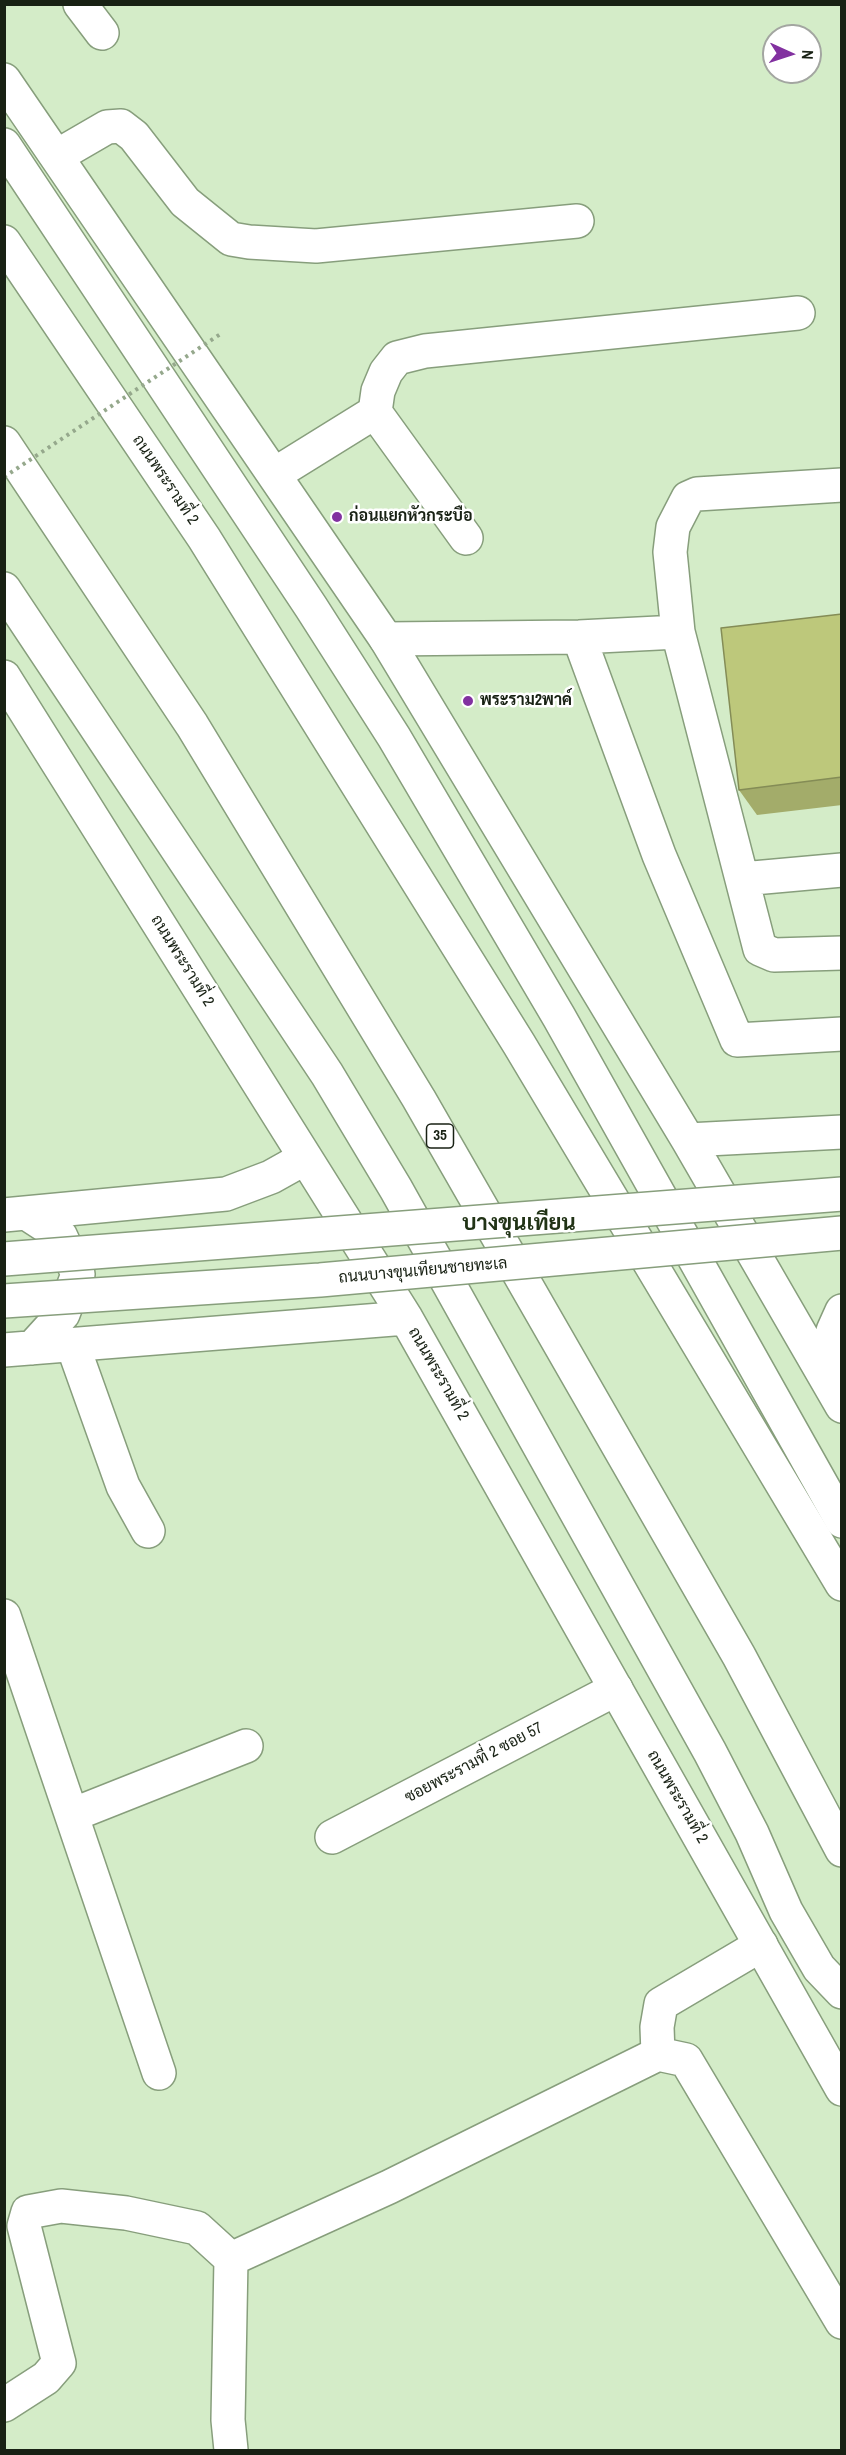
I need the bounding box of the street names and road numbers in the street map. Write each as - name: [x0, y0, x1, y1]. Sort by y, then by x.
- street label: ถนนพระรามที่ 2: [128, 431, 202, 529]
- street label: ถนนพระรามที่ 2: [146, 912, 218, 1010]
- road number: 35: [426, 1124, 454, 1148]
- street label: ถนนบางขุนเทียนชายทะเล: [338, 1254, 508, 1288]
- street label: ถนนพระรามที่ 2: [404, 1324, 472, 1424]
- street label: ซอยพระรามที่ 2 ซอย 57: [402, 1719, 546, 1807]
- street label: ถนนพระรามที่ 2: [643, 1747, 711, 1847]

